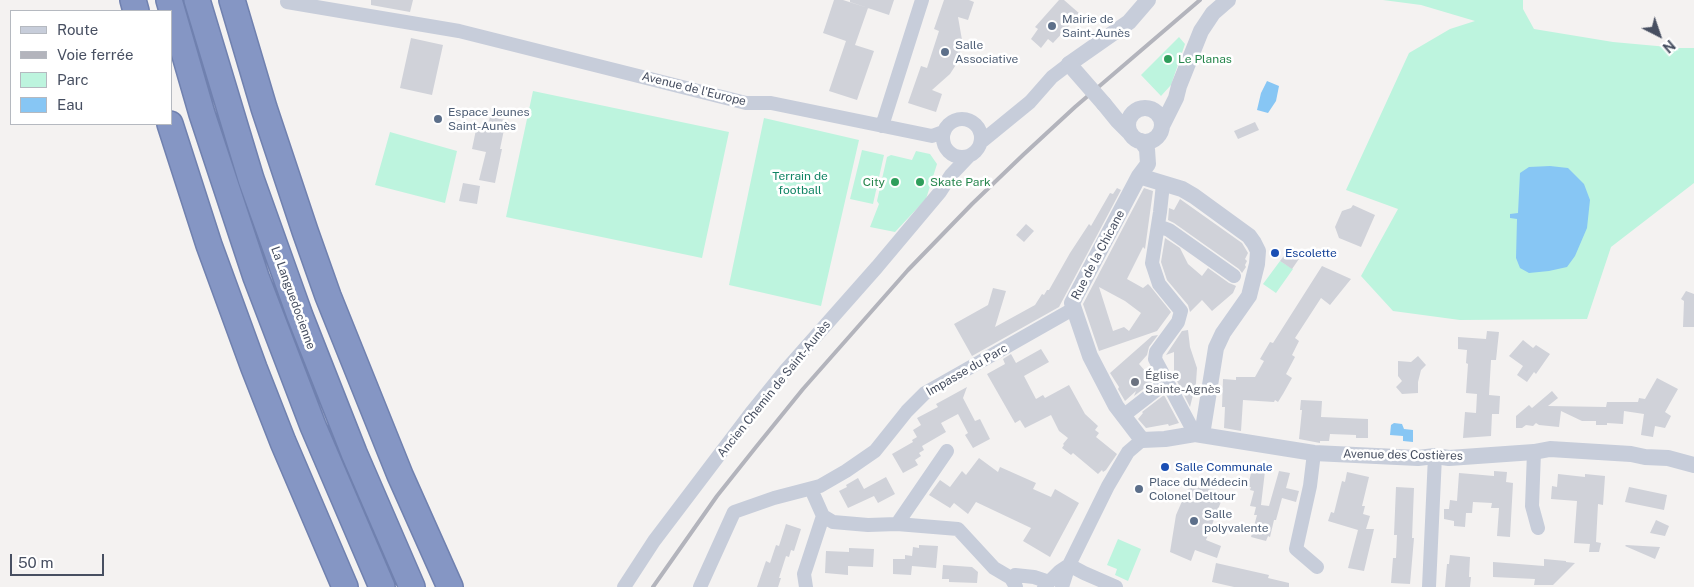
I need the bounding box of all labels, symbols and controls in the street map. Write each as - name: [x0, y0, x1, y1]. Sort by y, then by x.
- legend: [10, 10, 172, 125]
- north arrow: [1634, 10, 1684, 60]
- place label: Mairie de Saint-Aunès: [1062, 12, 1130, 40]
- marker: Mairie de Saint-Aunès: [1046, 20, 1058, 32]
- text: Route: [57, 21, 98, 38]
- text: N: [1659, 37, 1678, 56]
- place label: Salle Associative: [955, 38, 1018, 66]
- text: Voie ferrée: [57, 46, 134, 63]
- marker: Salle Associative: [939, 46, 951, 58]
- place label: Le Planas: [1178, 52, 1232, 66]
- marker: Le Planas: [1162, 53, 1174, 65]
- street label: Avenue de l'Europe: [640, 69, 748, 109]
- text: Parc: [57, 71, 89, 88]
- text: Eau: [57, 96, 83, 113]
- place label: Espace Jeunes Saint-Aunès: [448, 105, 530, 133]
- marker: Espace Jeunes Saint-Aunès: [432, 113, 444, 125]
- park label: Terrain de football: [772, 169, 828, 197]
- place label: City: [863, 175, 885, 189]
- place label: Skate Park: [930, 175, 991, 189]
- marker: City: [889, 176, 901, 188]
- marker: Skate Park: [914, 176, 926, 188]
- street label: Rue de la Chicane: [1068, 208, 1128, 302]
- street label: La Languedocienne: [268, 245, 318, 351]
- place label: Escolette: [1285, 246, 1337, 260]
- marker: Escolette: [1269, 247, 1281, 259]
- street label: Ancien Chemin de Saint-Aunès: [714, 318, 834, 460]
- street label: Impasse du Parc: [924, 341, 1010, 399]
- place label: Église Sainte-Agnès: [1145, 368, 1221, 396]
- marker: Église Sainte-Agnès: [1129, 376, 1141, 388]
- street label: Avenue des Costières: [1343, 447, 1463, 463]
- place label: Salle Communale: [1175, 460, 1273, 474]
- marker: Salle Communale: [1159, 461, 1171, 473]
- place label: Place du Médecin Colonel Deltour: [1149, 475, 1248, 503]
- marker: Place du Médecin Colonel Deltour: [1133, 483, 1145, 495]
- place label: Salle polyvalente: [1204, 507, 1269, 535]
- marker: Salle polyvalente: [1188, 515, 1200, 527]
- scale bar: [12, 544, 106, 576]
- text: 50 m: [18, 554, 53, 571]

